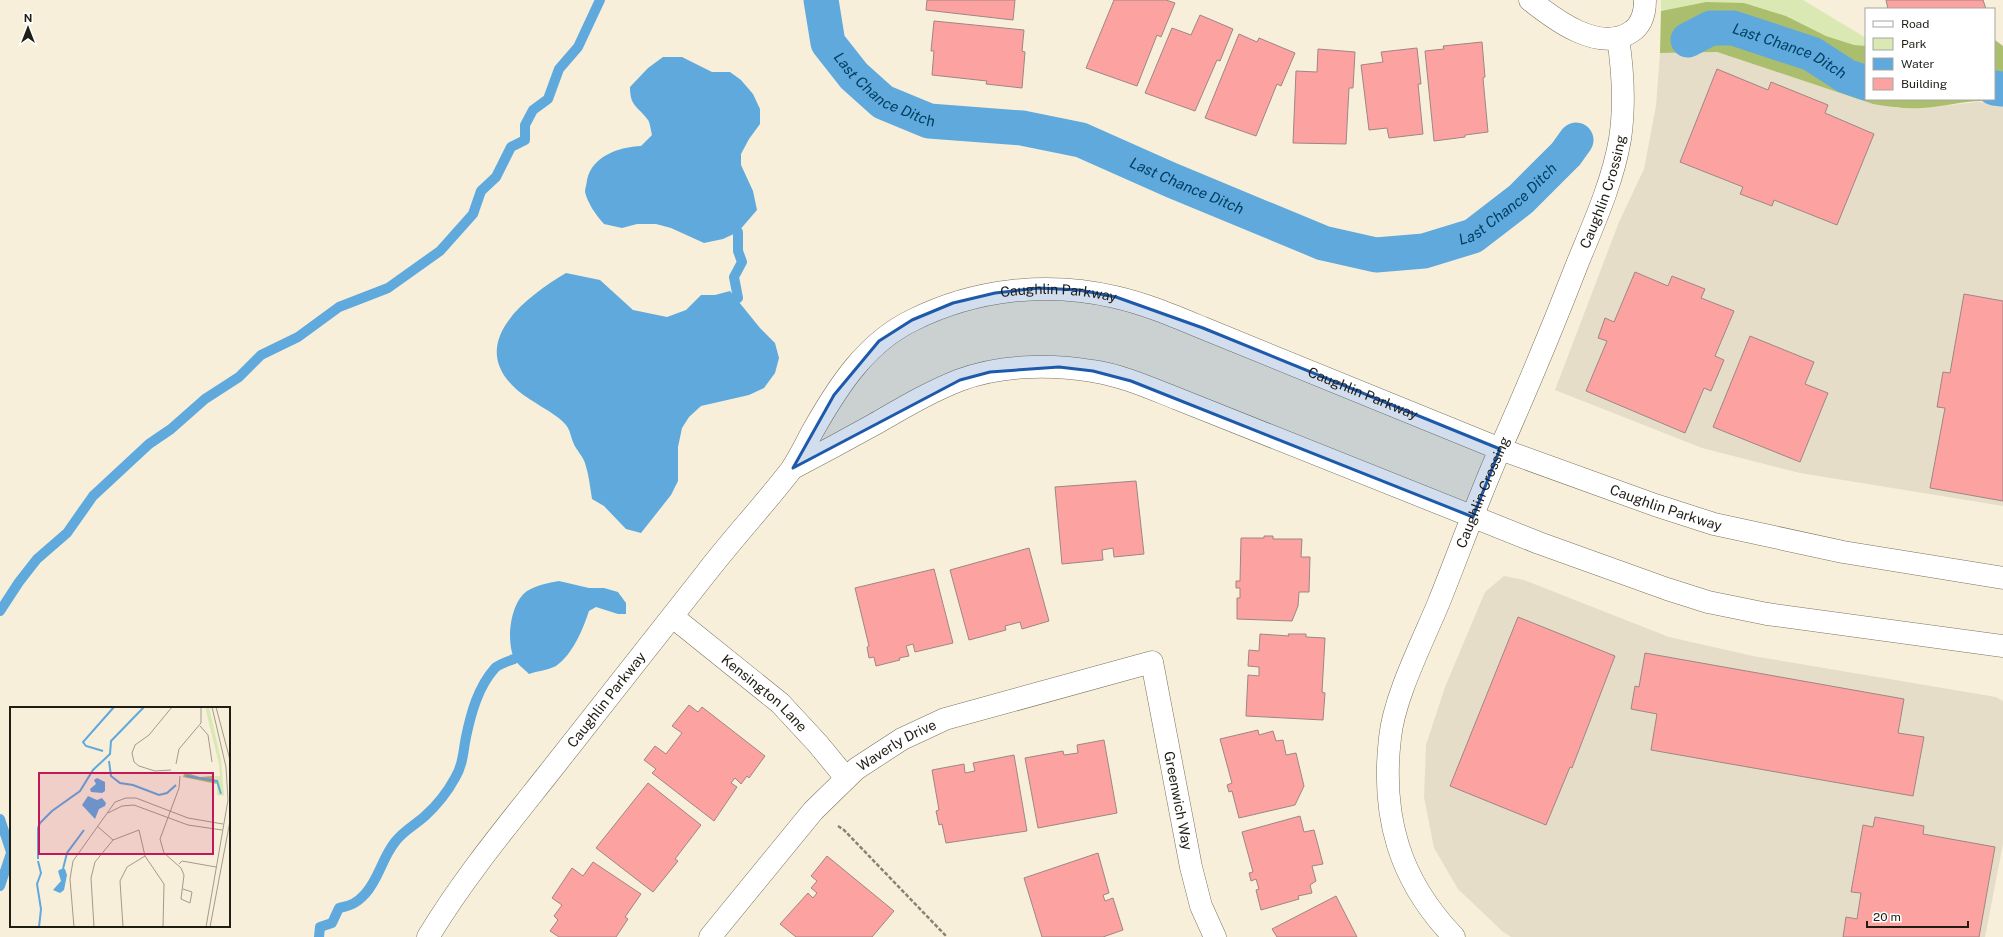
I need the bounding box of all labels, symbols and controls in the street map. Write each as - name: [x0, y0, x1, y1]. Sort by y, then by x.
- north arrow: [8, 8, 48, 48]
- legend: [1865, 8, 1995, 100]
- text: N: [24, 12, 32, 24]
- text: Road: [1901, 17, 1929, 31]
- water label: Last Chance Ditch: [1730, 19, 1850, 82]
- text: Park: [1901, 37, 1927, 51]
- water label: Last Chance Ditch: [831, 49, 935, 129]
- text: Water: [1901, 57, 1935, 71]
- text: Building: [1901, 77, 1947, 91]
- street label: Caughlin Crossing: [1576, 133, 1629, 251]
- water label: Last Chance Ditch: [1127, 154, 1246, 217]
- water label: Last Chance Ditch: [1456, 159, 1560, 248]
- street label: Caughlin Parkway: [999, 281, 1119, 305]
- street label: Caughlin Parkway: [1306, 364, 1421, 423]
- street label: Caughlin Crossing: [1453, 434, 1513, 550]
- street label: Caughlin Parkway: [1608, 481, 1724, 534]
- street label: Caughlin Parkway: [564, 648, 649, 751]
- street label: Kensington Lane: [718, 651, 811, 735]
- inset map: [10, 707, 230, 927]
- street label: Waverly Drive: [854, 716, 939, 774]
- street label: Greenwich Way: [1161, 750, 1196, 852]
- scale bar: [1867, 903, 1968, 929]
- text: 20 m: [1873, 910, 1901, 924]

